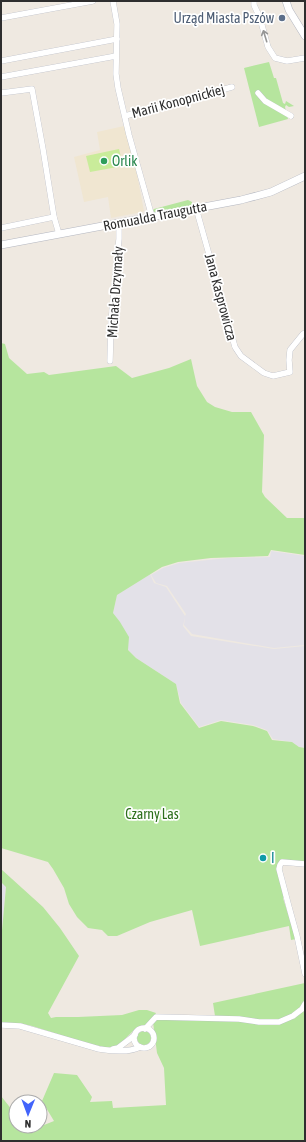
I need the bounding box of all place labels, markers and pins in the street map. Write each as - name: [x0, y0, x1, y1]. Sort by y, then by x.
- place label: Urząd Miasta Pszów: [173, 10, 275, 26]
- marker: Urząd Miasta Pszów: [277, 13, 287, 23]
- place label: Orlik: [112, 153, 137, 169]
- marker: Orlik: [99, 156, 109, 166]
- place label: I: [271, 850, 275, 866]
- marker: I: [258, 853, 268, 863]

